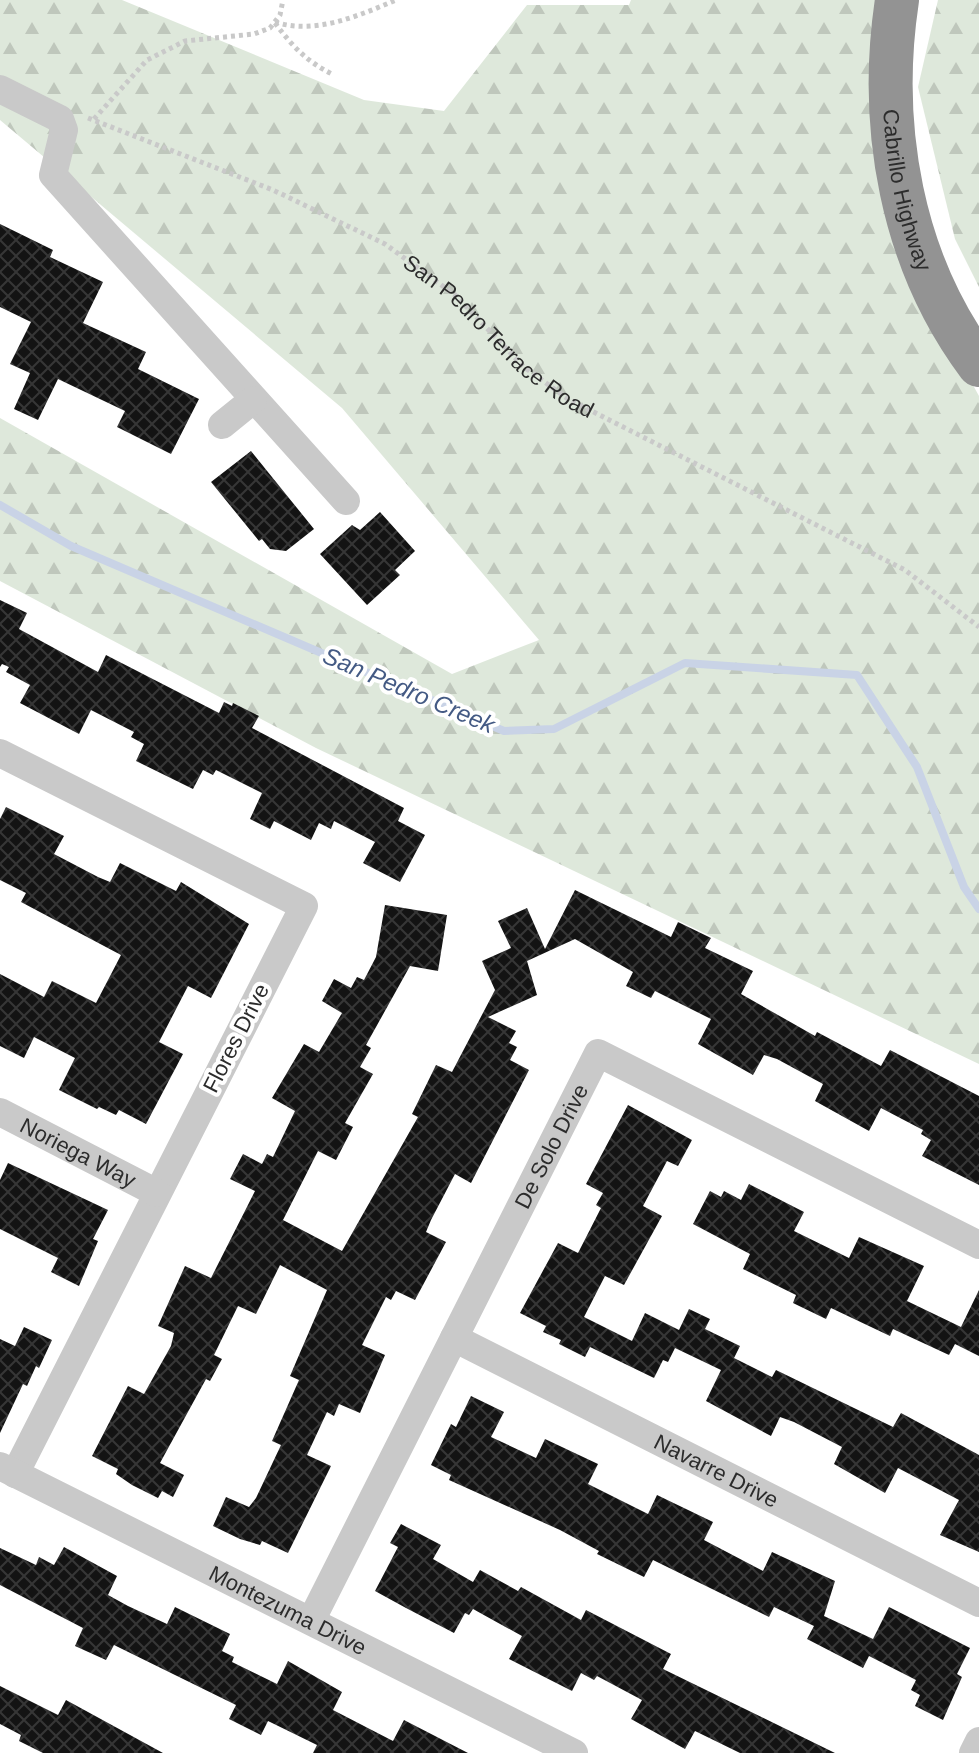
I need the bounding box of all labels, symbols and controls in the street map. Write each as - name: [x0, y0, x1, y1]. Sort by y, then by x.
- street label: Cabrillo Highway: [879, 108, 937, 274]
- street label: San Pedro Terrace Road: [399, 249, 598, 423]
- water label: San Pedro Creek: [319, 642, 501, 739]
- street label: Flores Drive: [198, 979, 274, 1097]
- street label: De Solo Drive: [509, 1080, 593, 1212]
- street label: Noriega Way: [16, 1112, 140, 1192]
- street label: Navarre Drive: [650, 1429, 783, 1512]
- street label: Montezuma Drive: [205, 1560, 371, 1660]

